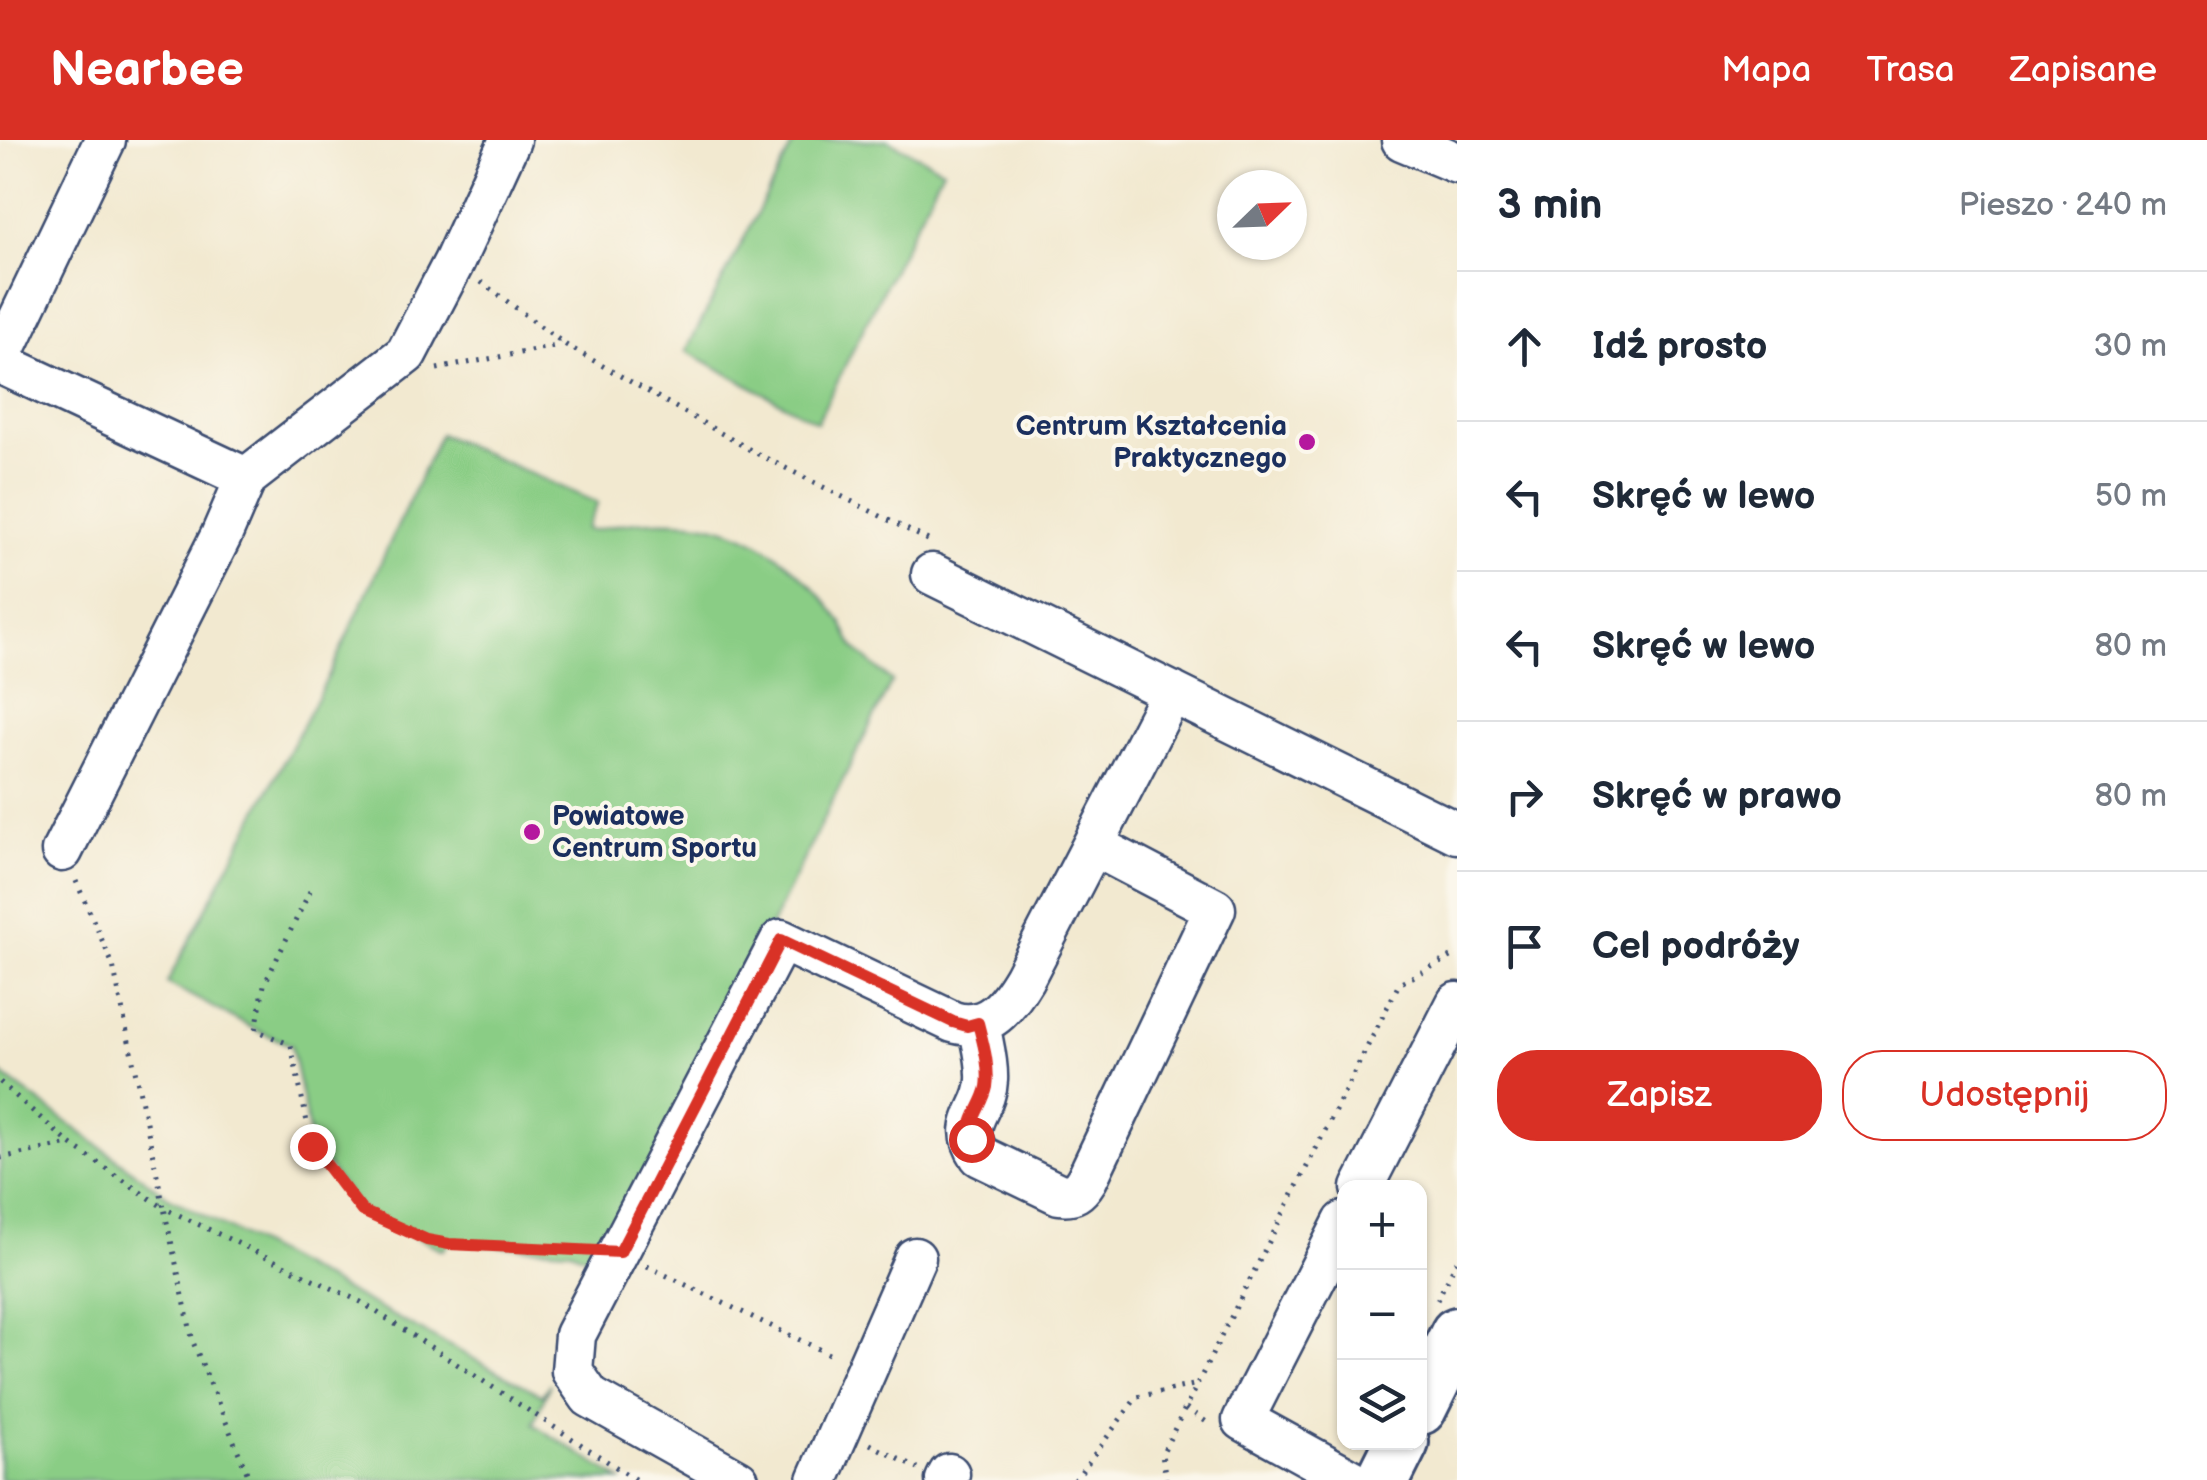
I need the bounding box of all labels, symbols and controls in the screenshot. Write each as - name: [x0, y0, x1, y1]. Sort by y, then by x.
- text: Nearbee: [50, 42, 244, 99]
- text: Mapa: [1721, 49, 1811, 92]
- text: Trasa: [1866, 49, 1955, 92]
- text: Zapisane: [2010, 49, 2157, 92]
- north arrow: [1217, 170, 1307, 260]
- text: 3 min: [1497, 180, 1602, 231]
- text: Pieszo · 240 m: [1959, 186, 2167, 225]
- icon: ahead: [1497, 319, 1552, 374]
- text: Idź prosto: [1592, 324, 1767, 369]
- text: 30 m: [2093, 327, 2167, 366]
- place label: Centrum Kształcenia Praktycznego: [1016, 410, 1287, 475]
- marker: Centrum Kształcenia Praktycznego: [1296, 431, 1318, 453]
- icon: left: [1497, 469, 1552, 524]
- text: Skręć w lewo: [1592, 474, 1815, 519]
- text: 50 m: [2095, 477, 2167, 516]
- icon: left: [1497, 619, 1552, 674]
- text: Skręć w lewo: [1592, 624, 1815, 669]
- text: 80 m: [2094, 627, 2167, 666]
- icon: right: [1497, 769, 1552, 824]
- text: Skręć w prawo: [1592, 774, 1842, 819]
- text: 80 m: [2094, 777, 2167, 816]
- place label: Powiatowe Centrum Sportu: [552, 800, 757, 865]
- marker: Powiatowe Centrum Sportu: [521, 821, 543, 843]
- icon: arrive: [1497, 919, 1552, 974]
- text: Cel podróży: [1592, 924, 1800, 969]
- button: Zapisz: [1497, 1050, 1822, 1141]
- button: Udostępnij: [1842, 1050, 2167, 1141]
- route start: [949, 1117, 995, 1163]
- route end: [290, 1124, 336, 1170]
- map controls: [1337, 1180, 1427, 1450]
- button: +: [1337, 1180, 1427, 1270]
- button: −: [1337, 1270, 1427, 1360]
- button: layers: [1337, 1360, 1427, 1450]

